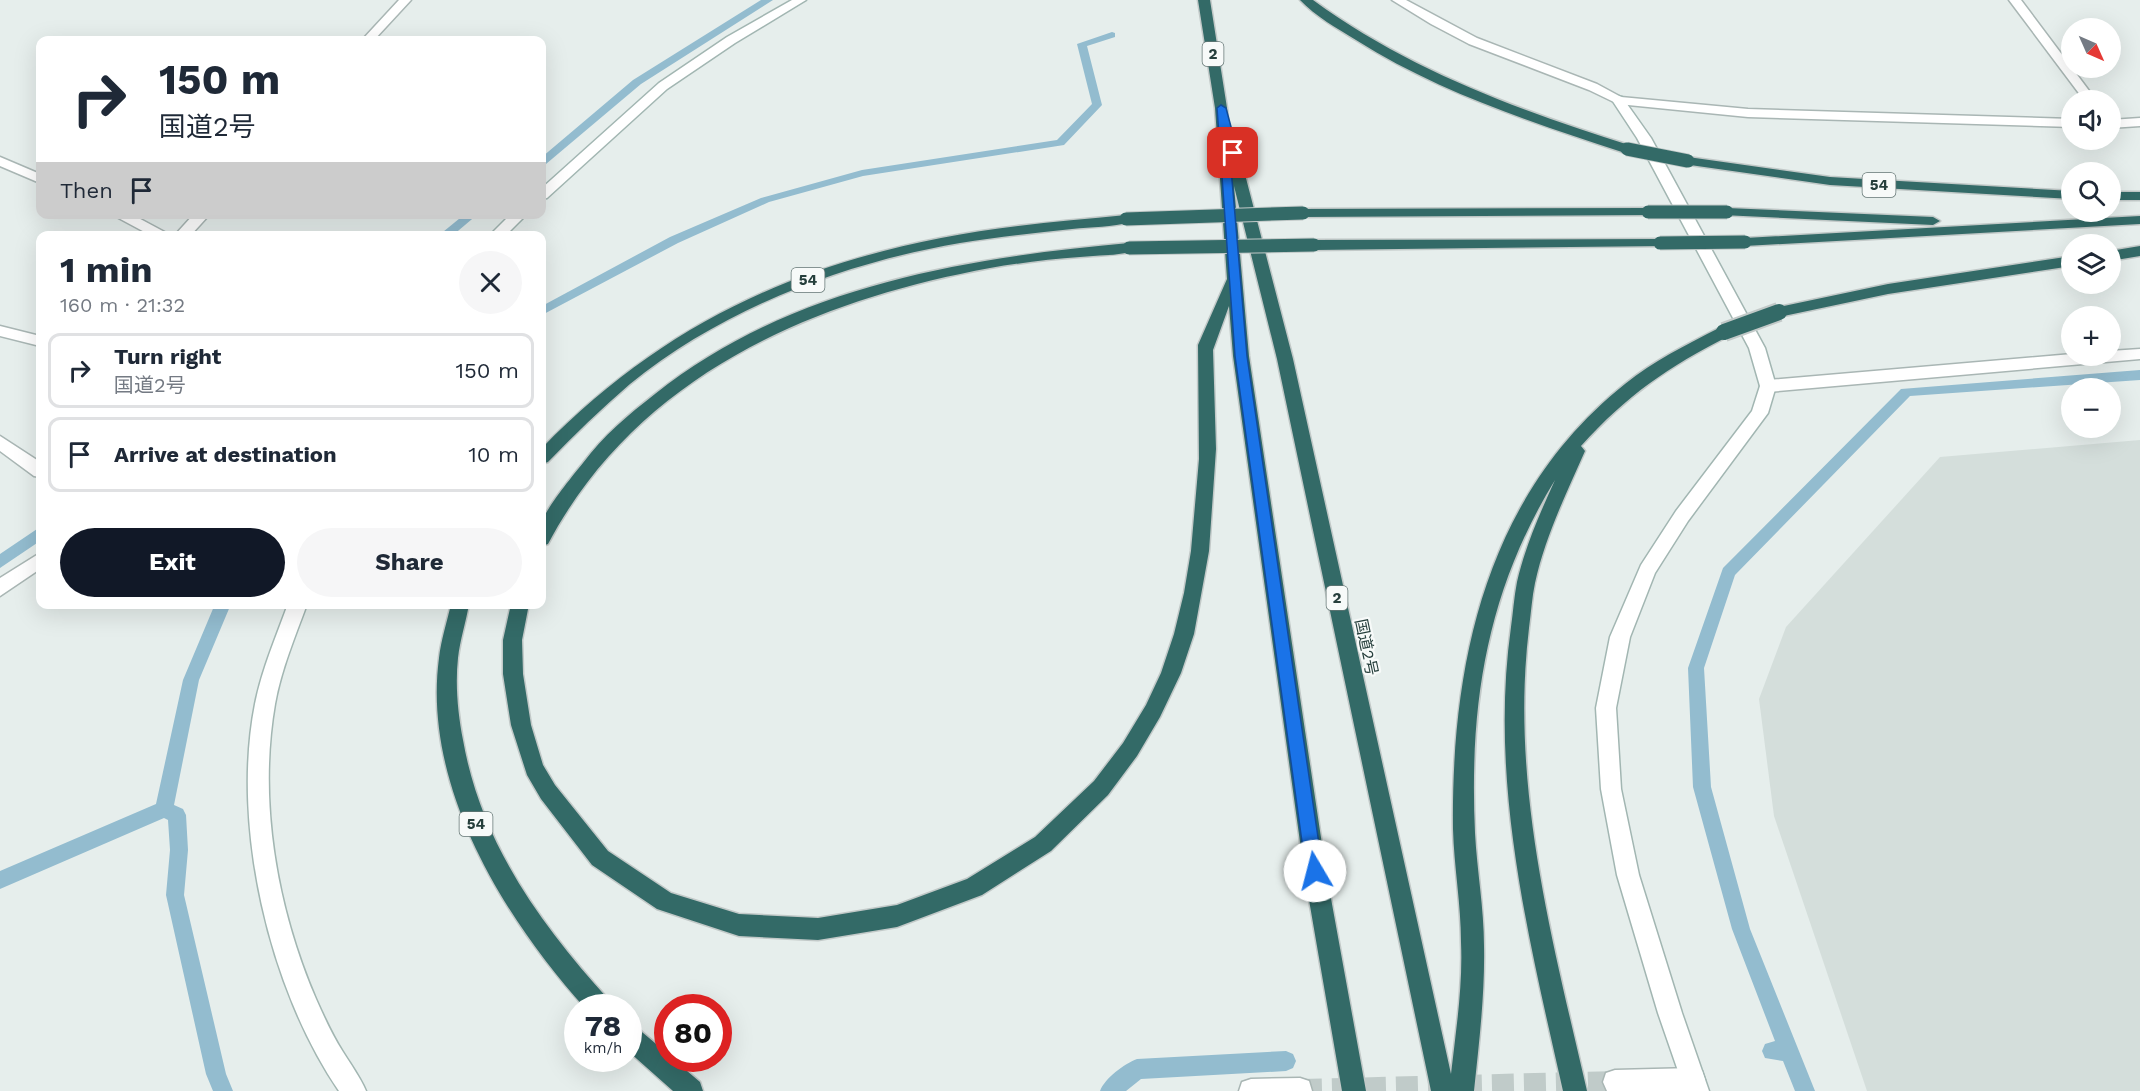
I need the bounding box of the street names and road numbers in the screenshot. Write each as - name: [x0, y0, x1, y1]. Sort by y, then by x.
- road number: 2: [1202, 42, 1224, 66]
- road number: 54: [1862, 173, 1896, 197]
- road number: 54: [792, 268, 824, 292]
- road number: 2: [1326, 586, 1348, 610]
- street label: 国道2号: [1351, 617, 1382, 677]
- road number: 54: [460, 812, 492, 836]

